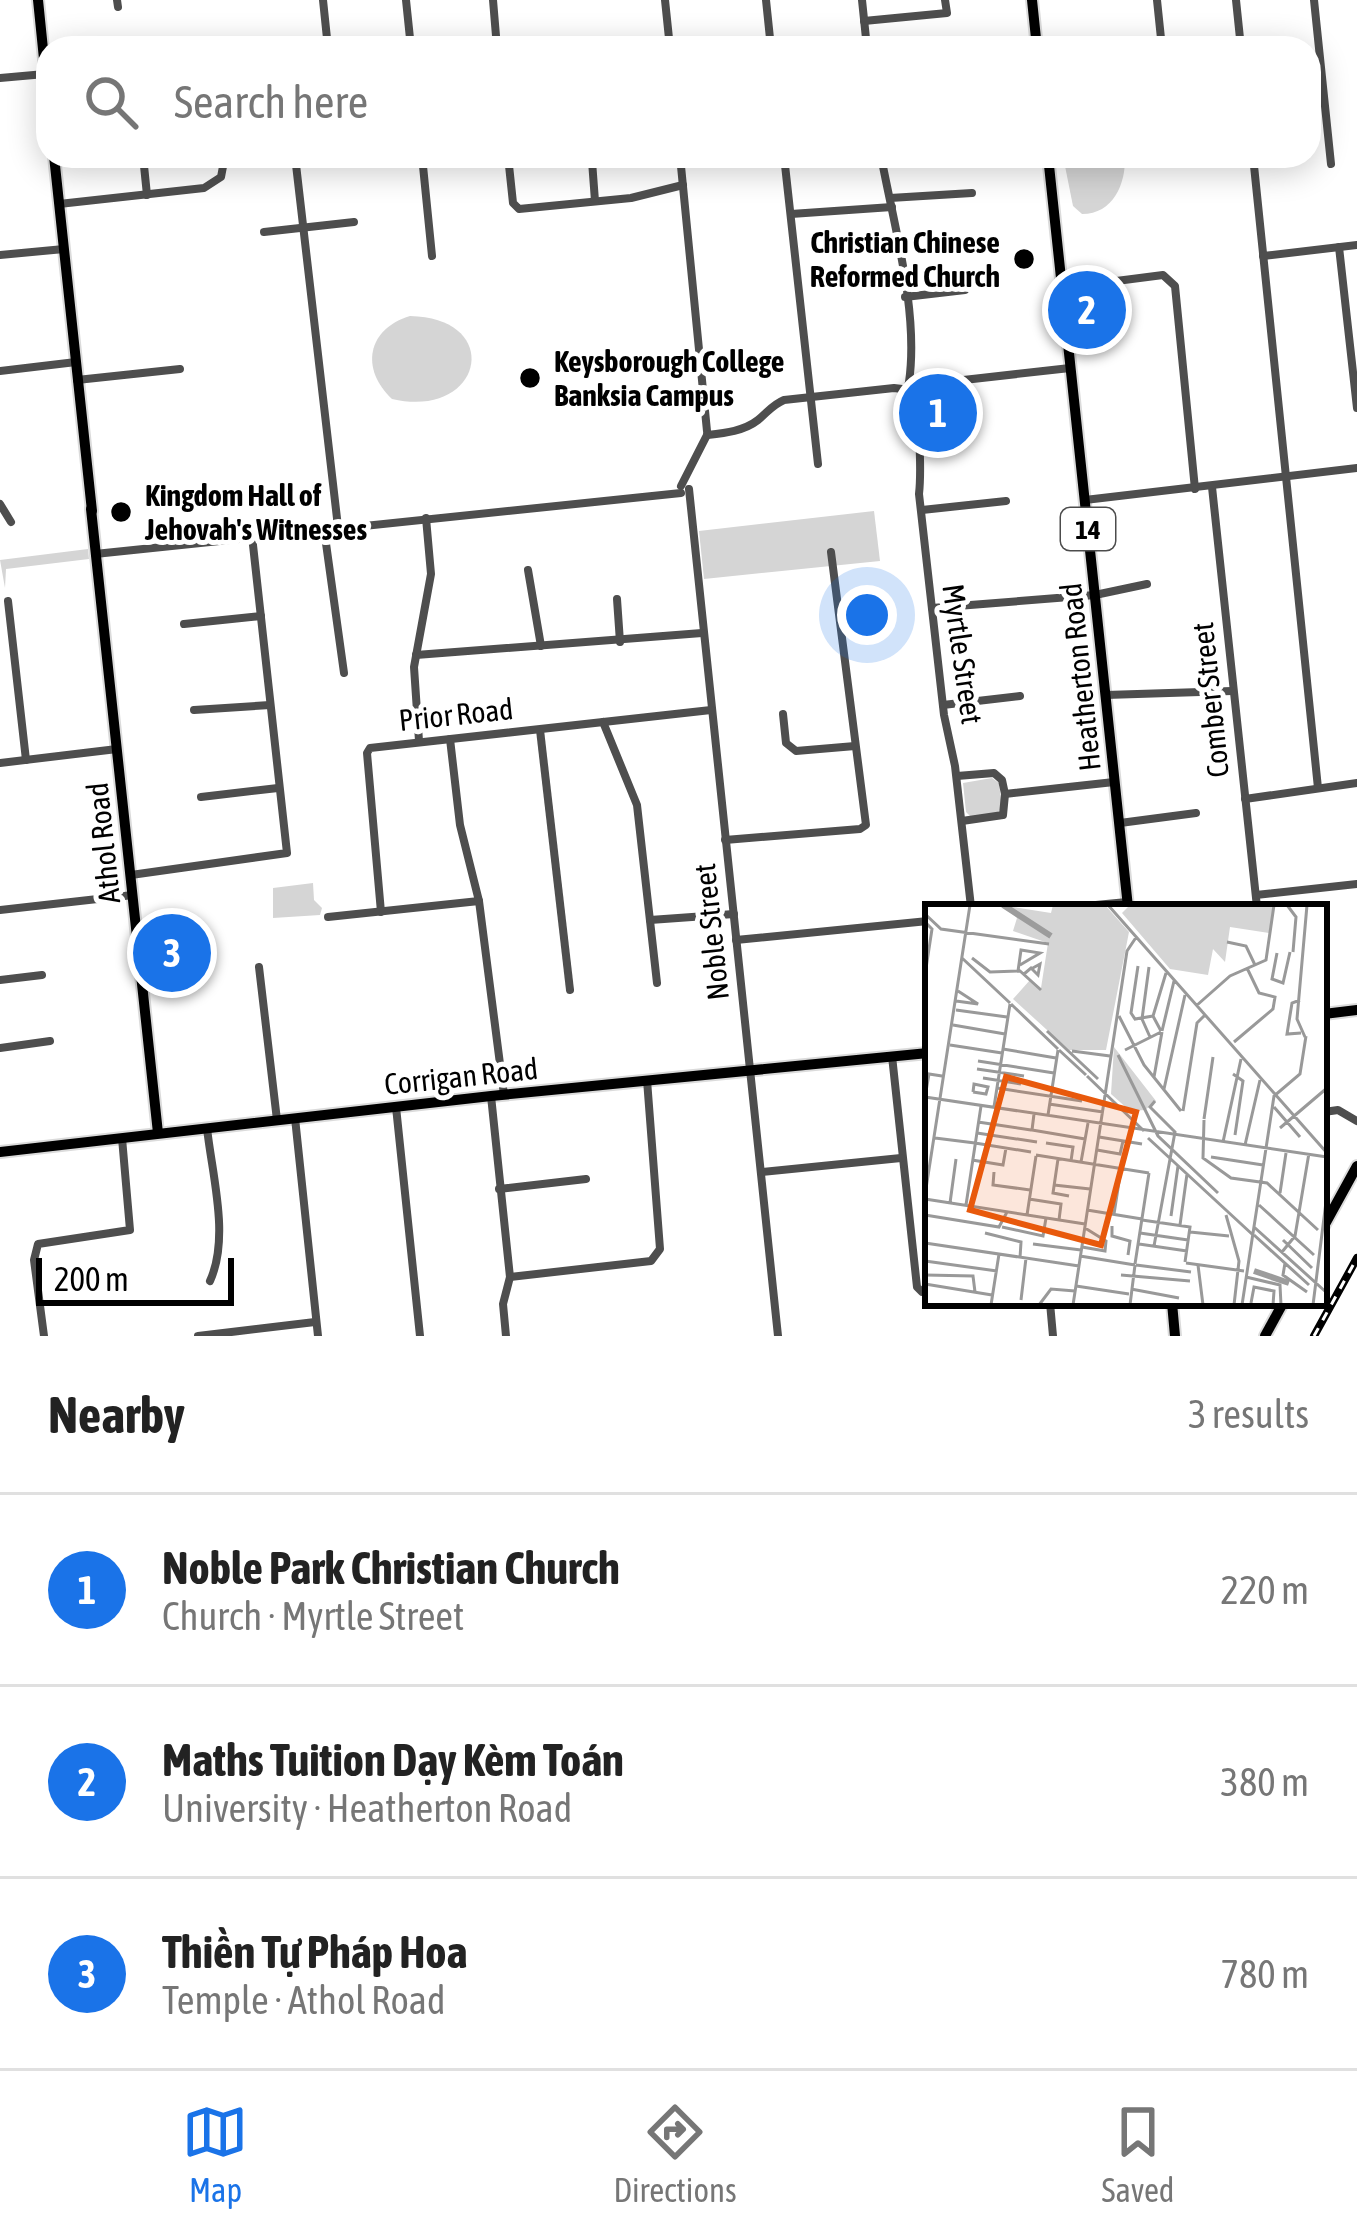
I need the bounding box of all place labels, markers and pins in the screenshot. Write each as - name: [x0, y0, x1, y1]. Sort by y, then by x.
- place label: Christian Chinese Reformed Church: [810, 225, 1000, 293]
- marker: Christian Chinese Reformed Church: [1011, 246, 1037, 272]
- pin: 2: [1048, 265, 1126, 355]
- place label: Keysborough College Banksia Campus: [554, 344, 784, 412]
- marker: Keysborough College Banksia Campus: [517, 365, 543, 391]
- pin: 1: [899, 368, 977, 458]
- place label: Kingdom Hall of Jehovah's Witnesses: [144, 478, 367, 546]
- marker: Kingdom Hall of Jehovah's Witnesses: [108, 499, 134, 525]
- pin: 3: [133, 908, 211, 998]

